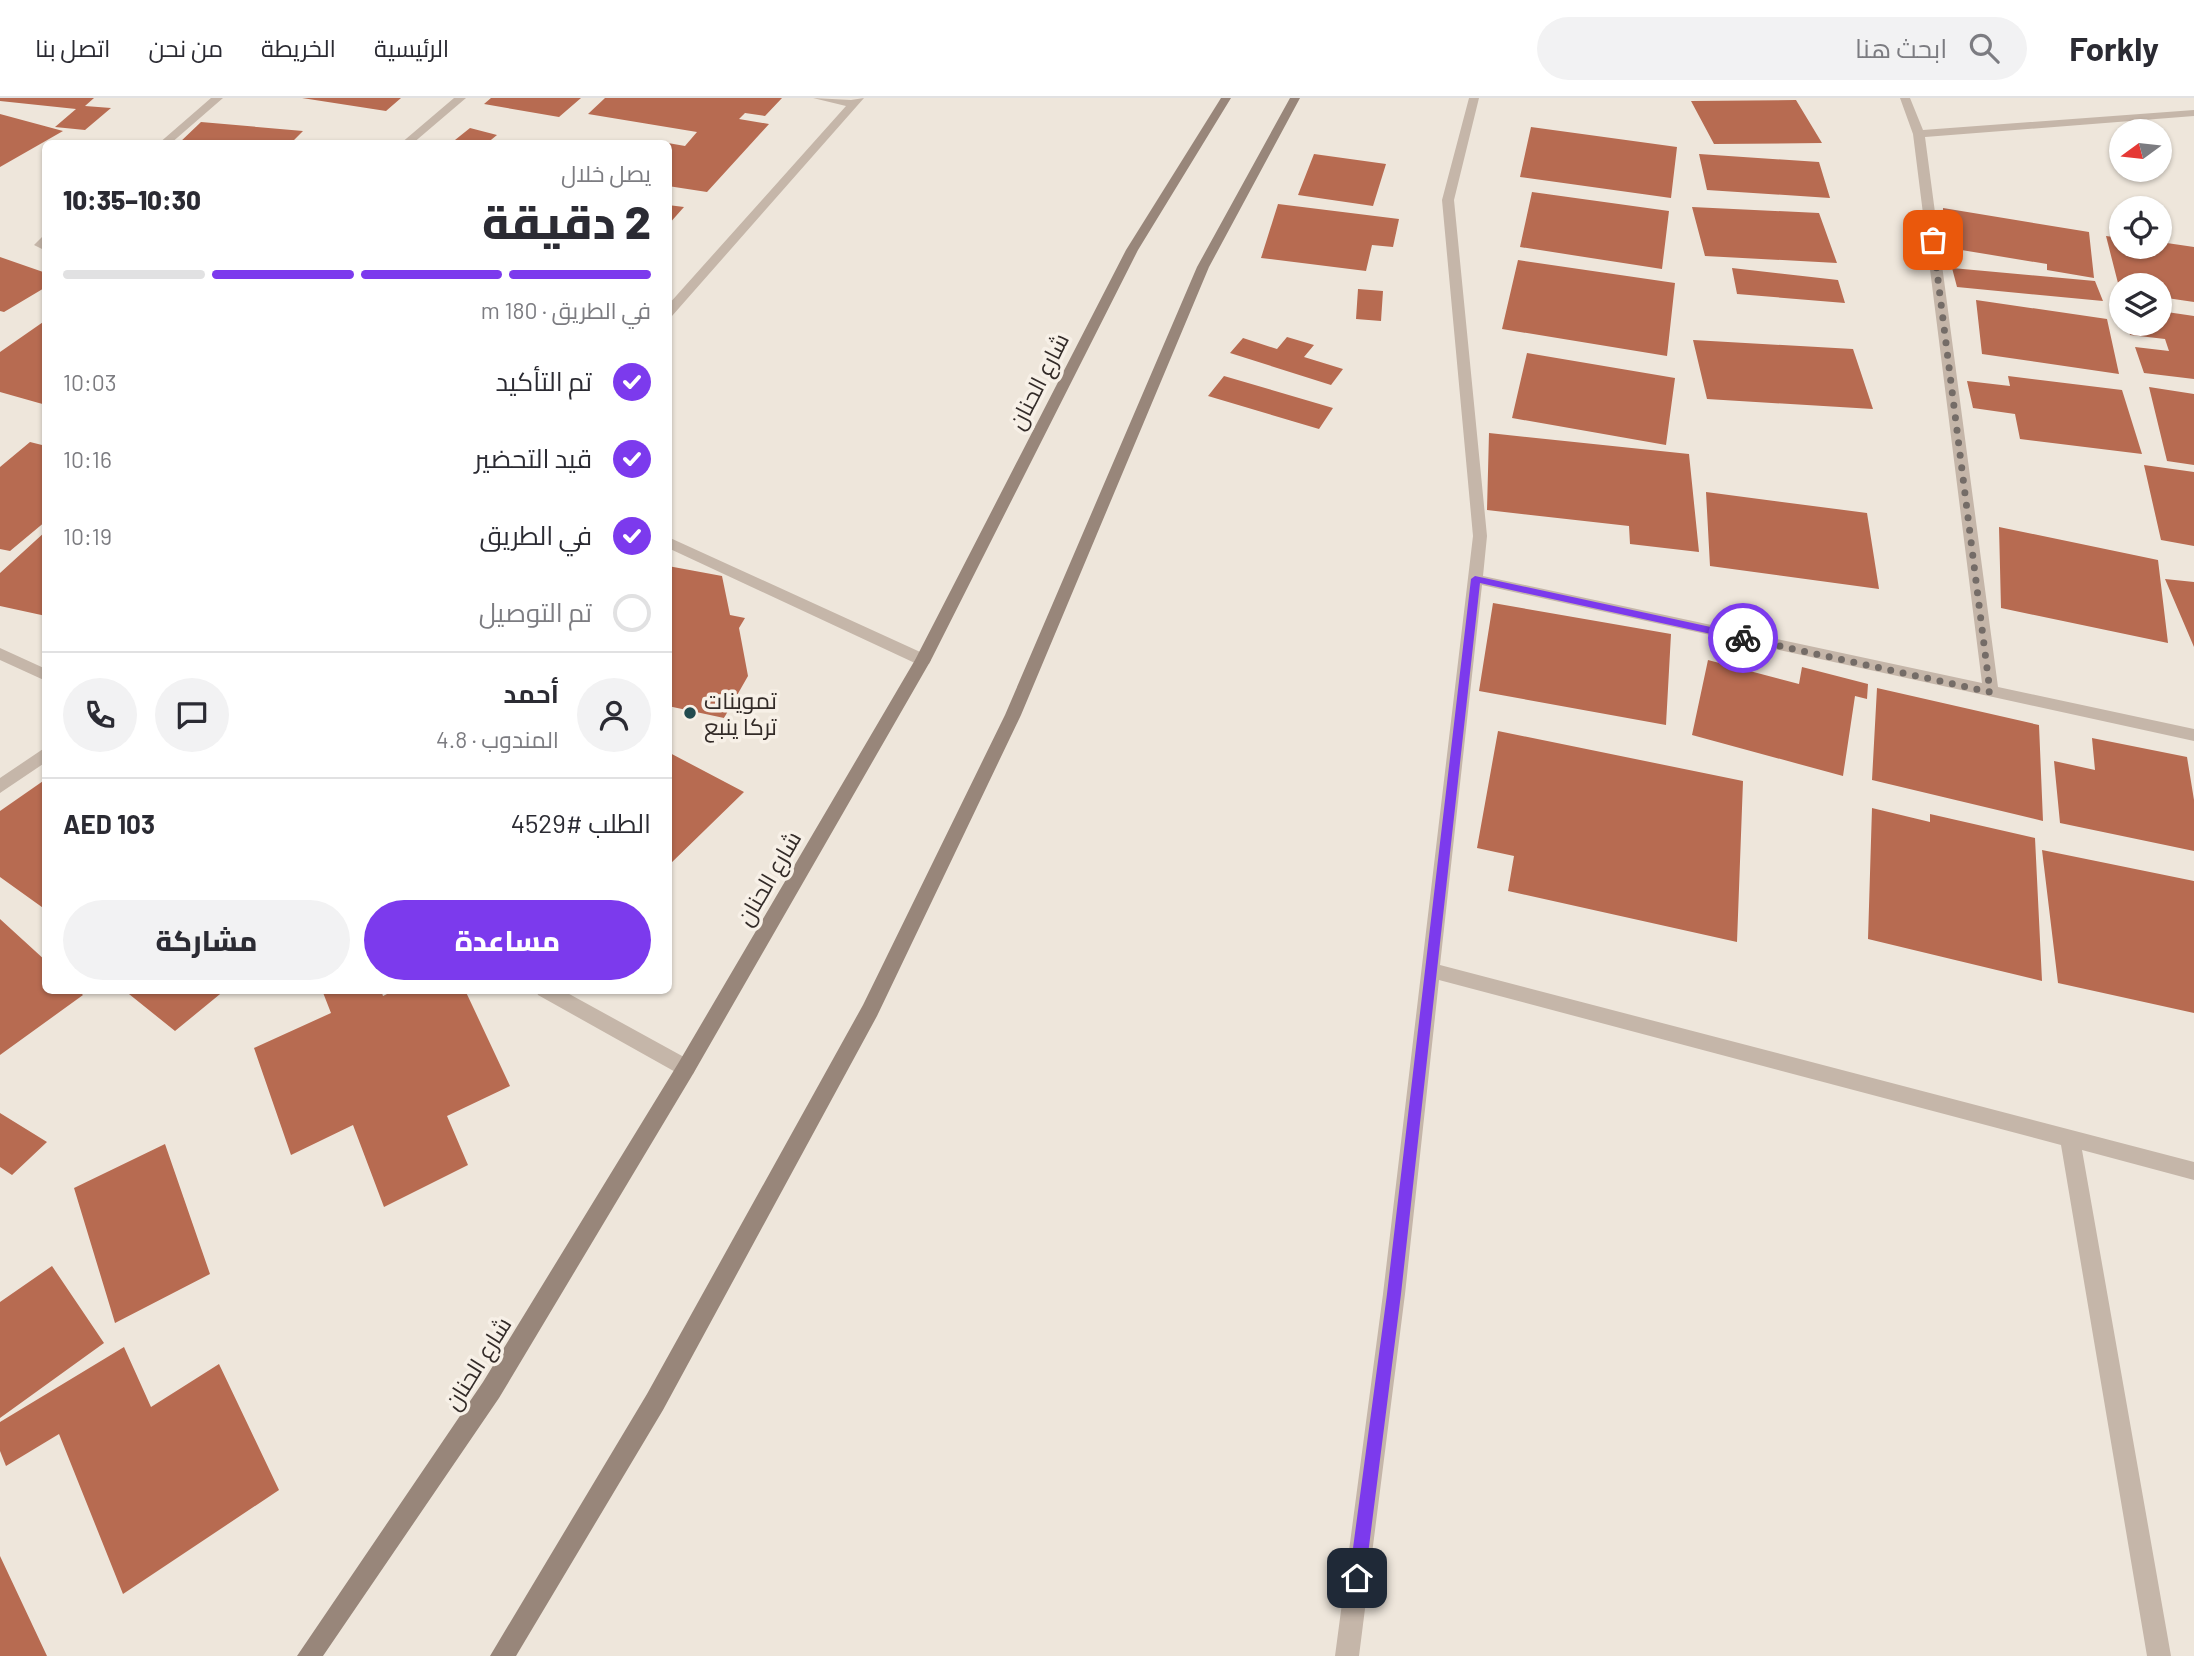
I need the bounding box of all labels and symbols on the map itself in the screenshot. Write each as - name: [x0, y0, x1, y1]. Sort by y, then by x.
- north arrow: [2109, 119, 2172, 182]
- pin: [1903, 210, 1963, 270]
- street label: شارع الحنان: [1002, 328, 1077, 435]
- courier: [1708, 603, 1778, 673]
- place label: تموينات تركا ينبع: [704, 686, 777, 743]
- marker: تموينات تركا ينبع: [682, 705, 698, 721]
- street label: شارع الحنان: [730, 826, 809, 932]
- street label: شارع الحنان: [437, 1311, 519, 1416]
- pin: [1327, 1548, 1387, 1608]

